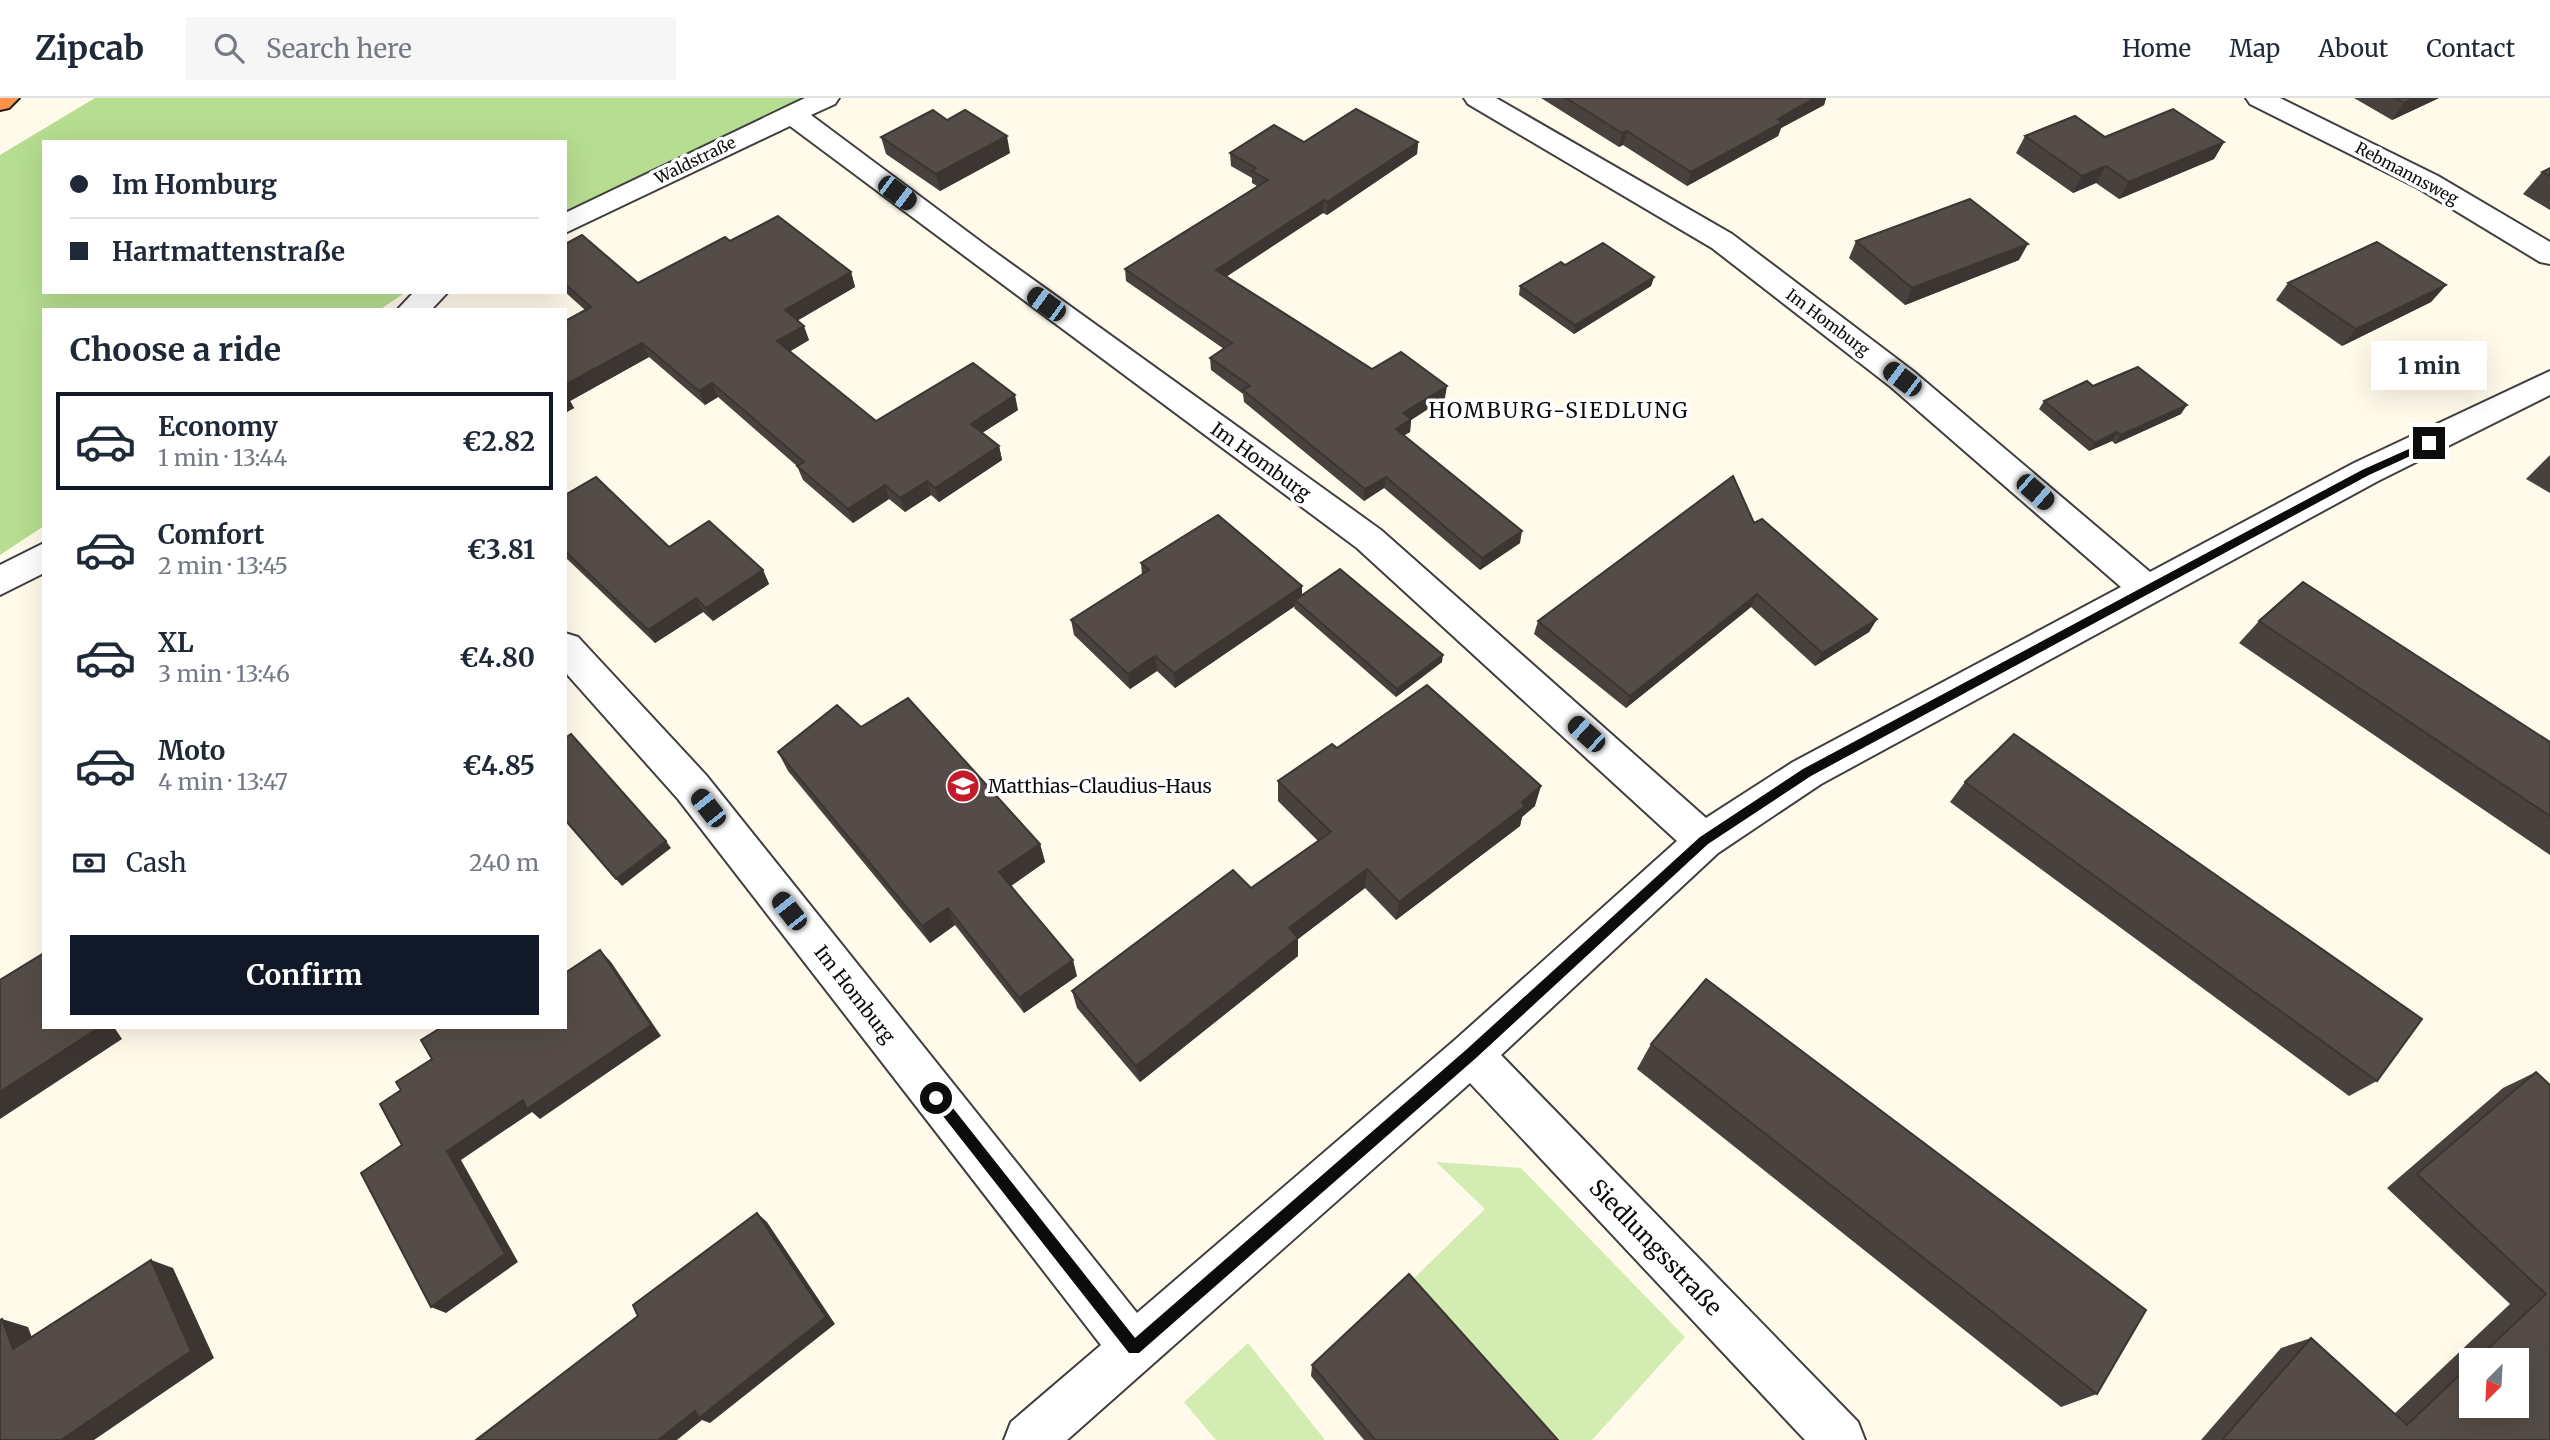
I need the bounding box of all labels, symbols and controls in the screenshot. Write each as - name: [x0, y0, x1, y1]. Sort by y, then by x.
- search box: [186, 17, 676, 80]
- text: Zipcab: [35, 28, 144, 69]
- icon: search: [210, 29, 248, 67]
- text: Search here: [266, 32, 412, 65]
- text: Home: [2122, 33, 2191, 64]
- text: Map: [2229, 33, 2280, 64]
- text: About: [2318, 33, 2388, 64]
- text: Contact: [2426, 33, 2515, 64]
- street label: Waldstraße: [650, 132, 739, 189]
- street label: Rebmannsweg: [2352, 137, 2462, 209]
- text: Im Homburg: [112, 168, 277, 201]
- car: [874, 172, 921, 214]
- text: Hartmattenstraße: [112, 235, 345, 268]
- car: [1023, 283, 1070, 325]
- street label: Im Homburg: [1782, 284, 1874, 360]
- text: Choose a ride: [70, 330, 281, 370]
- callout: 1 min: [2371, 342, 2487, 390]
- text: 1 min: [2398, 351, 2460, 380]
- car: [1879, 358, 1926, 400]
- district label: HOMBURG-SIEDLUNG: [1428, 397, 1690, 424]
- icon: car: [74, 410, 137, 473]
- text: Economy: [158, 410, 278, 443]
- street label: Im Homburg: [1206, 417, 1316, 506]
- text: €2.82: [462, 425, 535, 458]
- route end: [2413, 427, 2445, 459]
- text: 1 min · 13:44: [158, 443, 288, 472]
- car: [2013, 470, 2058, 514]
- icon: car: [74, 518, 137, 581]
- text: Comfort: [158, 518, 264, 551]
- text: €3.81: [467, 533, 535, 566]
- text: 2 min · 13:45: [158, 551, 288, 580]
- icon: car: [74, 626, 137, 689]
- text: XL: [158, 626, 194, 659]
- text: €4.80: [459, 641, 535, 674]
- text: 3 min · 13:46: [158, 659, 290, 688]
- car: [1564, 712, 1609, 756]
- icon: car: [74, 734, 137, 797]
- text: Moto: [158, 734, 225, 767]
- text: €4.85: [462, 749, 535, 782]
- text: 4 min · 13:47: [158, 767, 288, 796]
- school or university icon: Matthias-Claudius-Haus: [944, 767, 982, 805]
- place label: Matthias-Claudius-Haus: [988, 774, 1212, 798]
- car: [687, 785, 730, 831]
- icon: cash: [70, 844, 108, 882]
- text: Cash: [126, 846, 187, 879]
- text: 240 m: [469, 848, 539, 877]
- car: [768, 888, 811, 934]
- button: Confirm: [70, 935, 539, 1015]
- street label: Im Homburg: [809, 940, 901, 1048]
- route start: [920, 1082, 952, 1114]
- street label: Siedlungsstraße: [1584, 1173, 1728, 1321]
- north arrow: [2459, 1348, 2529, 1418]
- map controls: [2459, 1348, 2529, 1418]

